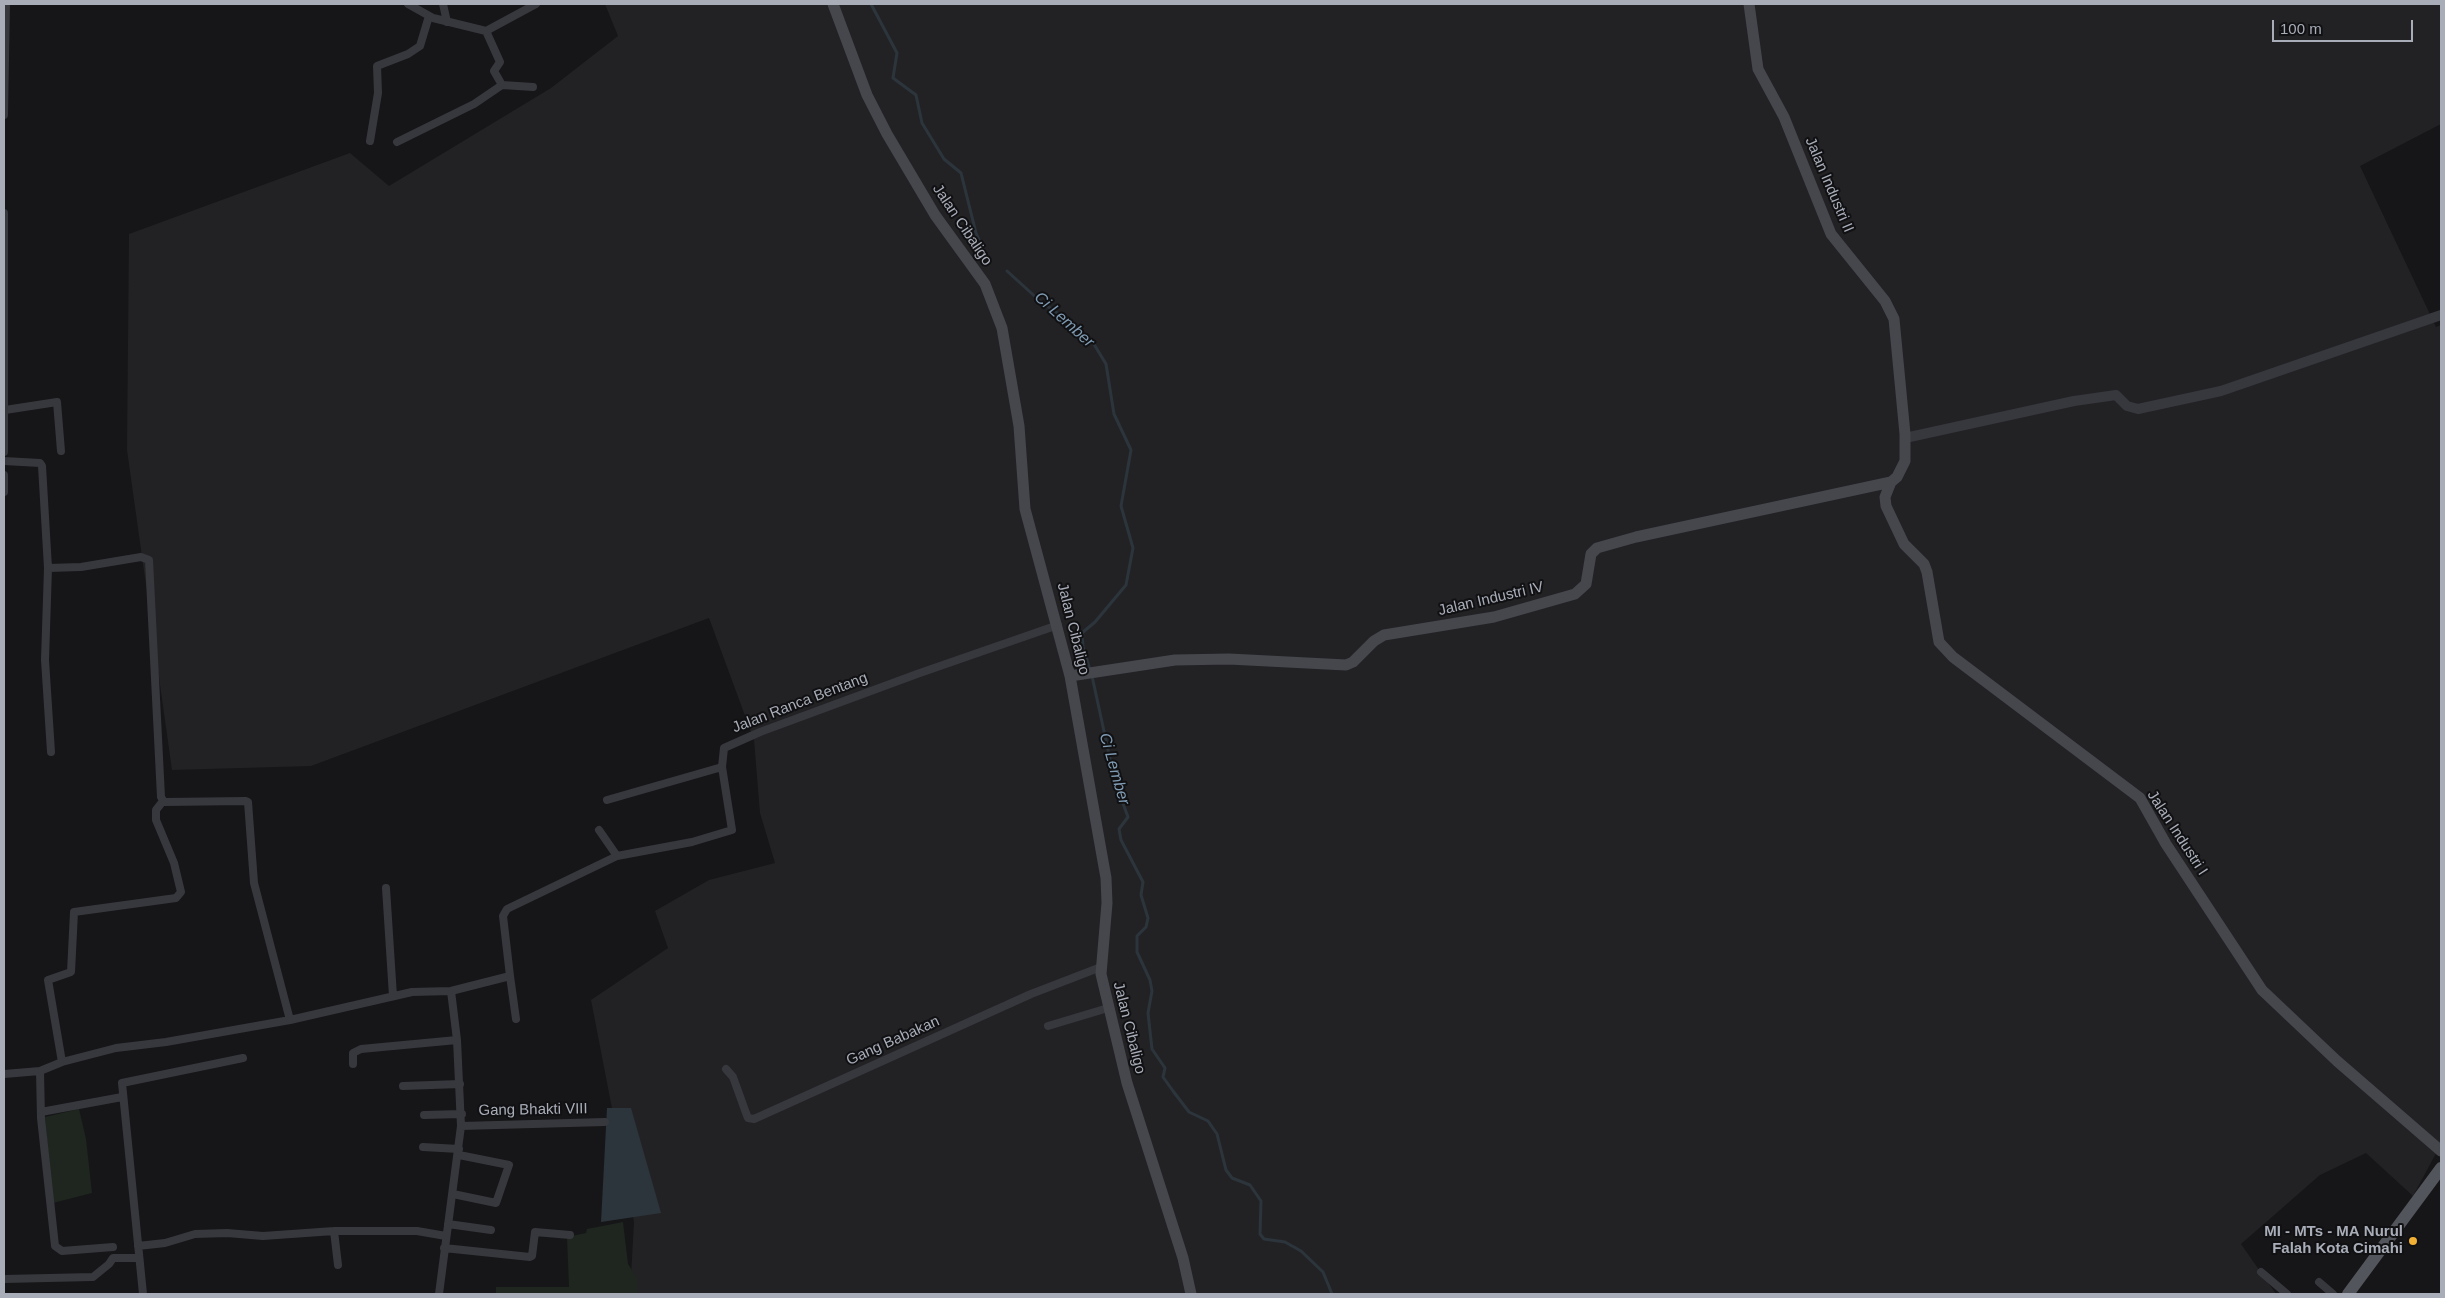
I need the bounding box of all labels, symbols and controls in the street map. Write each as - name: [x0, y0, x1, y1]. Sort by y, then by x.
- scale bar: [2275, 10, 2416, 42]
- text: 100 m: [2280, 20, 2322, 37]
- street label: Jalan Industri II: [1801, 135, 1857, 235]
- street label: Jalan Cibaligo: [928, 181, 996, 269]
- water label: Ci Lember: [1030, 288, 1098, 352]
- street label: Jalan Industri IV: [1437, 578, 1545, 620]
- street label: Jalan Cibaligo: [1053, 581, 1093, 677]
- street label: Jalan Ranca Bentang: [730, 669, 870, 737]
- water label: Ci Lember: [1095, 731, 1133, 807]
- street label: Jalan Industri I: [2143, 787, 2211, 879]
- street label: Jalan Cibaligo: [1109, 980, 1149, 1076]
- street label: Gang Babakan: [844, 1012, 942, 1070]
- street label: Gang Bhakti VIII: [478, 1100, 588, 1120]
- place label: MI - MTs - MA Nurul Falah Kota Cimahi: [2264, 1223, 2403, 1258]
- marker: MI - MTs - MA Nurul Falah Kota Cimahi: [2407, 1235, 2419, 1247]

